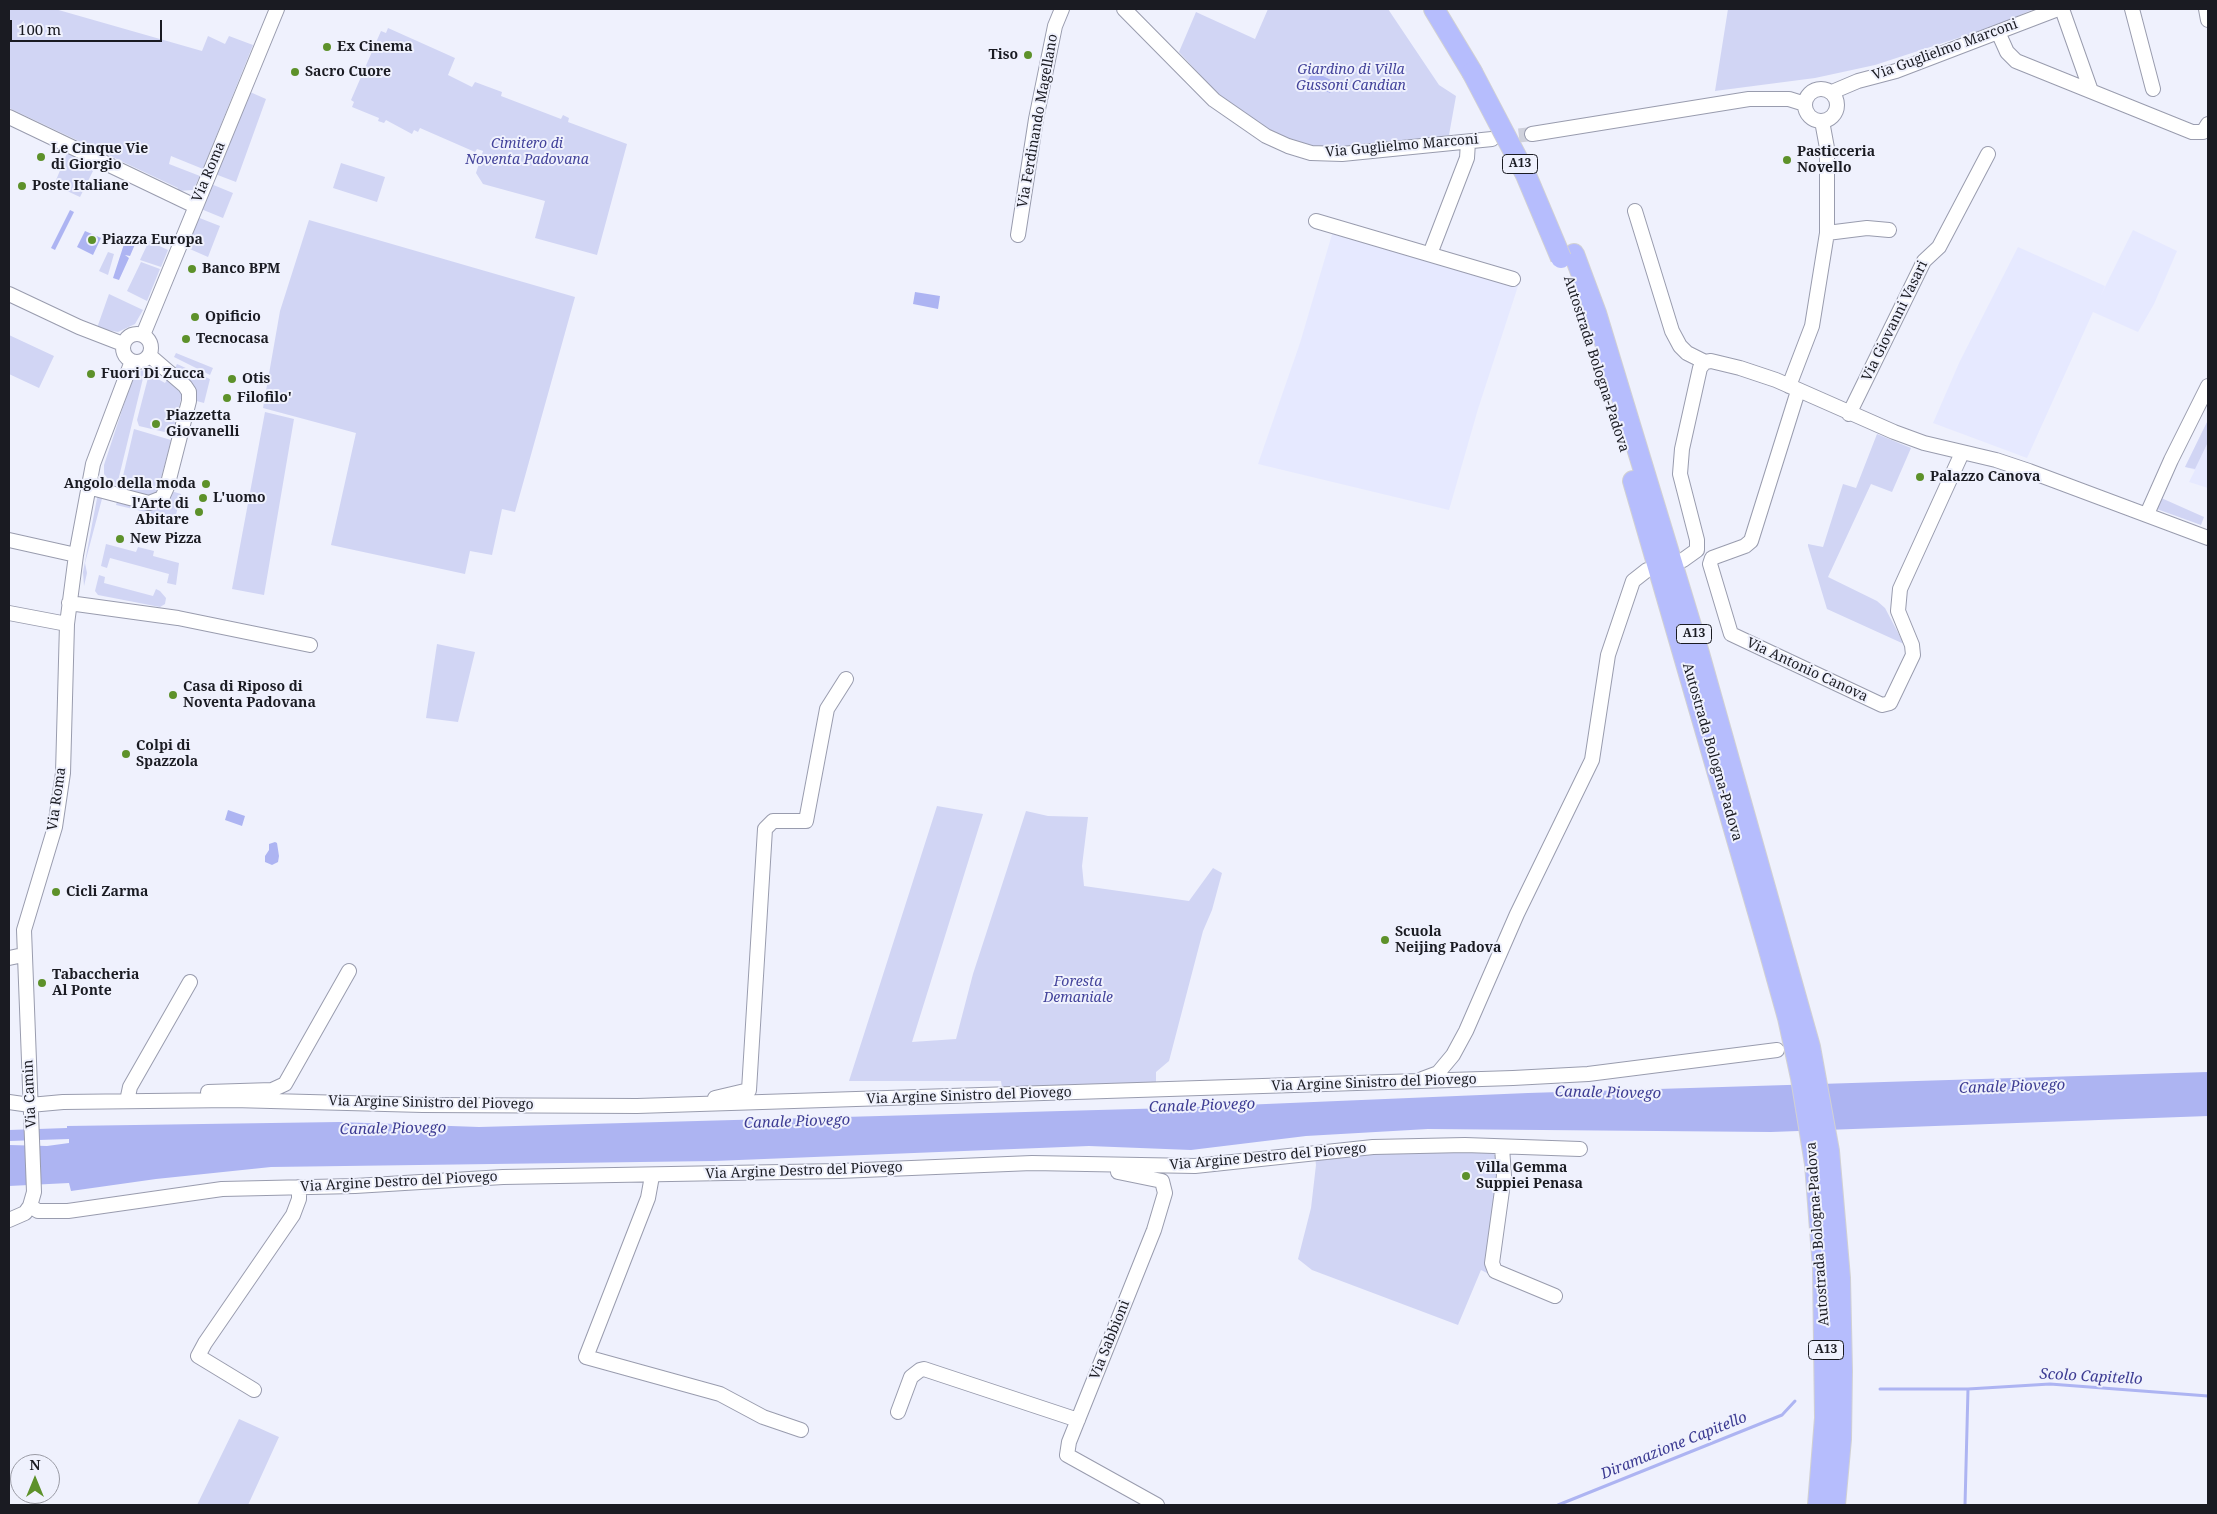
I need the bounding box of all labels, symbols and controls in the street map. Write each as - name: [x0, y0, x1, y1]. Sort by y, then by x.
- scale bar: [12, 10, 165, 42]
- street label: Via Guglielmo Marconi: [1870, 16, 2020, 84]
- text: 100 m: [18, 19, 61, 39]
- street label: Via Ferdinando Magellano: [1014, 33, 1062, 209]
- place label: Ex Cinema: [337, 39, 413, 55]
- marker: Ex Cinema: [321, 41, 333, 53]
- place label: Tiso: [989, 47, 1018, 63]
- marker: Tiso: [1022, 49, 1034, 61]
- park label: Giardino di Villa Gussoni Candian: [1296, 62, 1406, 94]
- place label: Sacro Cuore: [305, 64, 391, 80]
- marker: Sacro Cuore: [289, 66, 301, 78]
- street label: Via Guglielmo Marconi: [1325, 131, 1479, 161]
- park label: Cimitero di Noventa Padovana: [465, 136, 589, 168]
- street label: Via Roma: [189, 139, 229, 205]
- place label: Le Cinque Vie di Giorgio: [51, 141, 148, 174]
- place label: Pasticceria Novello: [1797, 144, 1875, 176]
- marker: Le Cinque Vie di Giorgio: [35, 151, 47, 163]
- road number: A13: [1502, 154, 1538, 173]
- marker: Pasticceria Novello: [1781, 154, 1793, 166]
- place label: Poste Italiane: [32, 178, 129, 194]
- marker: Poste Italiane: [16, 180, 28, 192]
- place label: Piazza Europa: [102, 232, 203, 248]
- marker: Piazza Europa: [86, 234, 98, 246]
- street label: Via Giovanni Vasari: [1859, 258, 1931, 384]
- place label: Banco BPM: [202, 261, 280, 277]
- marker: Banco BPM: [186, 263, 198, 275]
- street label: Autostrada Bologna-Padova: [1560, 274, 1632, 454]
- place label: Opificio: [205, 309, 261, 325]
- marker: Opificio: [189, 311, 201, 323]
- place label: Tecnocasa: [196, 331, 269, 347]
- marker: Tecnocasa: [180, 333, 192, 345]
- place label: Fuori Di Zucca: [101, 366, 205, 382]
- marker: Fuori Di Zucca: [85, 368, 97, 380]
- place label: Otis: [242, 371, 270, 387]
- marker: Otis: [226, 373, 238, 385]
- place label: Filofilo': [237, 390, 292, 406]
- marker: Filofilo': [221, 392, 233, 404]
- place label: Piazzetta Giovanelli: [166, 408, 239, 441]
- marker: Piazzetta Giovanelli: [150, 418, 162, 430]
- place label: Palazzo Canova: [1930, 469, 2040, 485]
- marker: Palazzo Canova: [1914, 471, 1926, 483]
- place label: Angolo della moda: [64, 476, 196, 492]
- marker: Angolo della moda: [200, 478, 212, 490]
- place label: L'uomo: [213, 490, 266, 506]
- marker: L'uomo: [197, 492, 209, 504]
- place label: l'Arte di Abitare: [132, 496, 189, 528]
- marker: l'Arte di Abitare: [193, 506, 205, 518]
- place label: New Pizza: [130, 531, 202, 547]
- marker: New Pizza: [114, 533, 126, 545]
- road number: A13: [1676, 624, 1712, 644]
- street label: Via Antonio Canova: [1744, 634, 1870, 706]
- street label: Autostrada Bologna-Padova: [1679, 661, 1745, 843]
- place label: Casa di Riposo di Noventa Padovana: [183, 679, 316, 712]
- marker: Casa di Riposo di Noventa Padovana: [167, 689, 179, 701]
- place label: Colpi di Spazzola: [136, 738, 198, 770]
- marker: Colpi di Spazzola: [120, 748, 132, 760]
- street label: Via Roma: [44, 766, 70, 832]
- place label: Cicli Zarma: [66, 884, 148, 900]
- marker: Cicli Zarma: [50, 886, 62, 898]
- place label: Scuola Neijing Padova: [1395, 924, 1501, 956]
- marker: Scuola Neijing Padova: [1379, 934, 1391, 946]
- place label: Tabaccheria Al Ponte: [52, 967, 139, 1000]
- park label: Foresta Demaniale: [1043, 974, 1113, 1006]
- marker: Tabaccheria Al Ponte: [36, 977, 48, 989]
- street label: Via Camin: [20, 1059, 40, 1129]
- street label: Via Argine Sinistro del Piovego: [1271, 1071, 1477, 1095]
- water label: Canale Piovego: [1958, 1076, 2066, 1098]
- water label: Canale Piovego: [1555, 1083, 1661, 1103]
- street label: Via Argine Sinistro del Piovego: [866, 1084, 1072, 1108]
- street label: Via Argine Sinistro del Piovego: [328, 1093, 534, 1113]
- water label: Canale Piovego: [1148, 1095, 1256, 1117]
- water label: Canale Piovego: [743, 1111, 851, 1133]
- water label: Canale Piovego: [340, 1119, 446, 1139]
- street label: Via Argine Destro del Piovego: [1169, 1140, 1367, 1174]
- street label: Autostrada Bologna-Padova: [1803, 1141, 1833, 1327]
- street label: Via Argine Destro del Piovego: [705, 1159, 903, 1183]
- place label: Villa Gemma Suppiei Penasa: [1476, 1160, 1583, 1192]
- street label: Via Argine Destro del Piovego: [300, 1168, 498, 1196]
- marker: Villa Gemma Suppiei Penasa: [1460, 1170, 1472, 1182]
- street label: Via Sabbioni: [1086, 1298, 1134, 1382]
- road number: A13: [1808, 1340, 1844, 1360]
- water label: Scolo Capitello: [2039, 1365, 2143, 1389]
- water label: Diramazione Capitello: [1598, 1408, 1750, 1484]
- north arrow: [10, 1454, 60, 1504]
- text: N: [29, 1455, 41, 1474]

